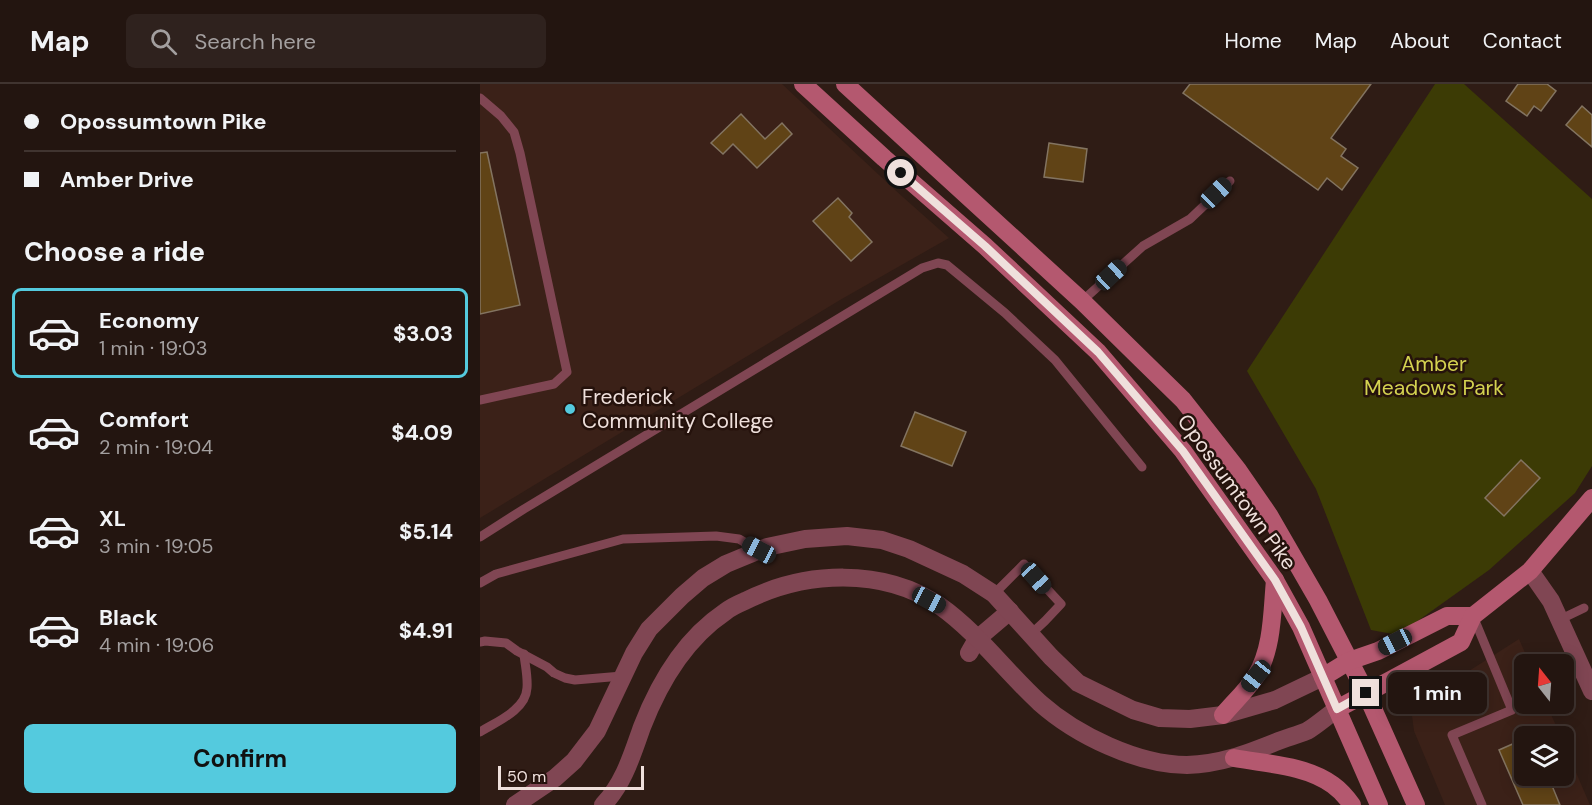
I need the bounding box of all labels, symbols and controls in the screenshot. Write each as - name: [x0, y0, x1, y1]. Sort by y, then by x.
- search box: [126, 14, 546, 68]
- text: Map: [30, 23, 90, 60]
- icon: search: [147, 25, 180, 58]
- text: Search here: [195, 27, 316, 56]
- text: Home: [1224, 27, 1282, 55]
- text: Map: [1315, 27, 1357, 55]
- text: About: [1390, 27, 1450, 55]
- text: Contact: [1483, 27, 1562, 55]
- text: Opossumtown Pike: [60, 107, 266, 136]
- route start: [887, 159, 914, 186]
- text: Amber Drive: [60, 165, 194, 194]
- car: [1197, 174, 1235, 212]
- text: Choose a ride: [24, 234, 205, 269]
- car: [1092, 256, 1130, 294]
- icon: car: [27, 306, 81, 360]
- text: Economy: [99, 306, 199, 335]
- text: $3.03: [393, 319, 453, 348]
- text: 1 min · 19:03: [99, 335, 208, 361]
- park label: Amber Meadows Park: [1364, 350, 1504, 402]
- place label: Frederick Community College: [582, 383, 774, 435]
- marker: Frederick Community College: [563, 402, 577, 416]
- icon: car: [27, 405, 81, 459]
- text: Comfort: [99, 405, 189, 434]
- street label: Opossumtown Pike: [1171, 408, 1303, 576]
- text: $4.09: [391, 418, 453, 447]
- text: 2 min · 19:04: [99, 434, 213, 460]
- icon: car: [27, 504, 81, 558]
- text: XL: [99, 504, 126, 533]
- text: $5.14: [399, 517, 453, 546]
- text: 3 min · 19:05: [99, 533, 214, 559]
- car: [739, 534, 779, 566]
- car: [1017, 559, 1055, 597]
- car: [909, 584, 949, 616]
- icon: car: [27, 603, 81, 657]
- text: Black: [99, 603, 158, 632]
- text: $4.91: [399, 616, 453, 645]
- car: [1375, 626, 1415, 658]
- text: 4 min · 19:06: [99, 632, 214, 658]
- north arrow: [1514, 654, 1574, 714]
- map controls: [1514, 654, 1574, 786]
- car: [1238, 656, 1274, 696]
- callout: 1 min: [1387, 672, 1486, 714]
- route end: [1352, 679, 1379, 706]
- text: 1 min: [1413, 680, 1462, 706]
- button: Confirm: [24, 724, 456, 793]
- button: layers: [1514, 726, 1574, 786]
- scale bar: [498, 763, 644, 790]
- text: 50 m: [507, 766, 546, 787]

